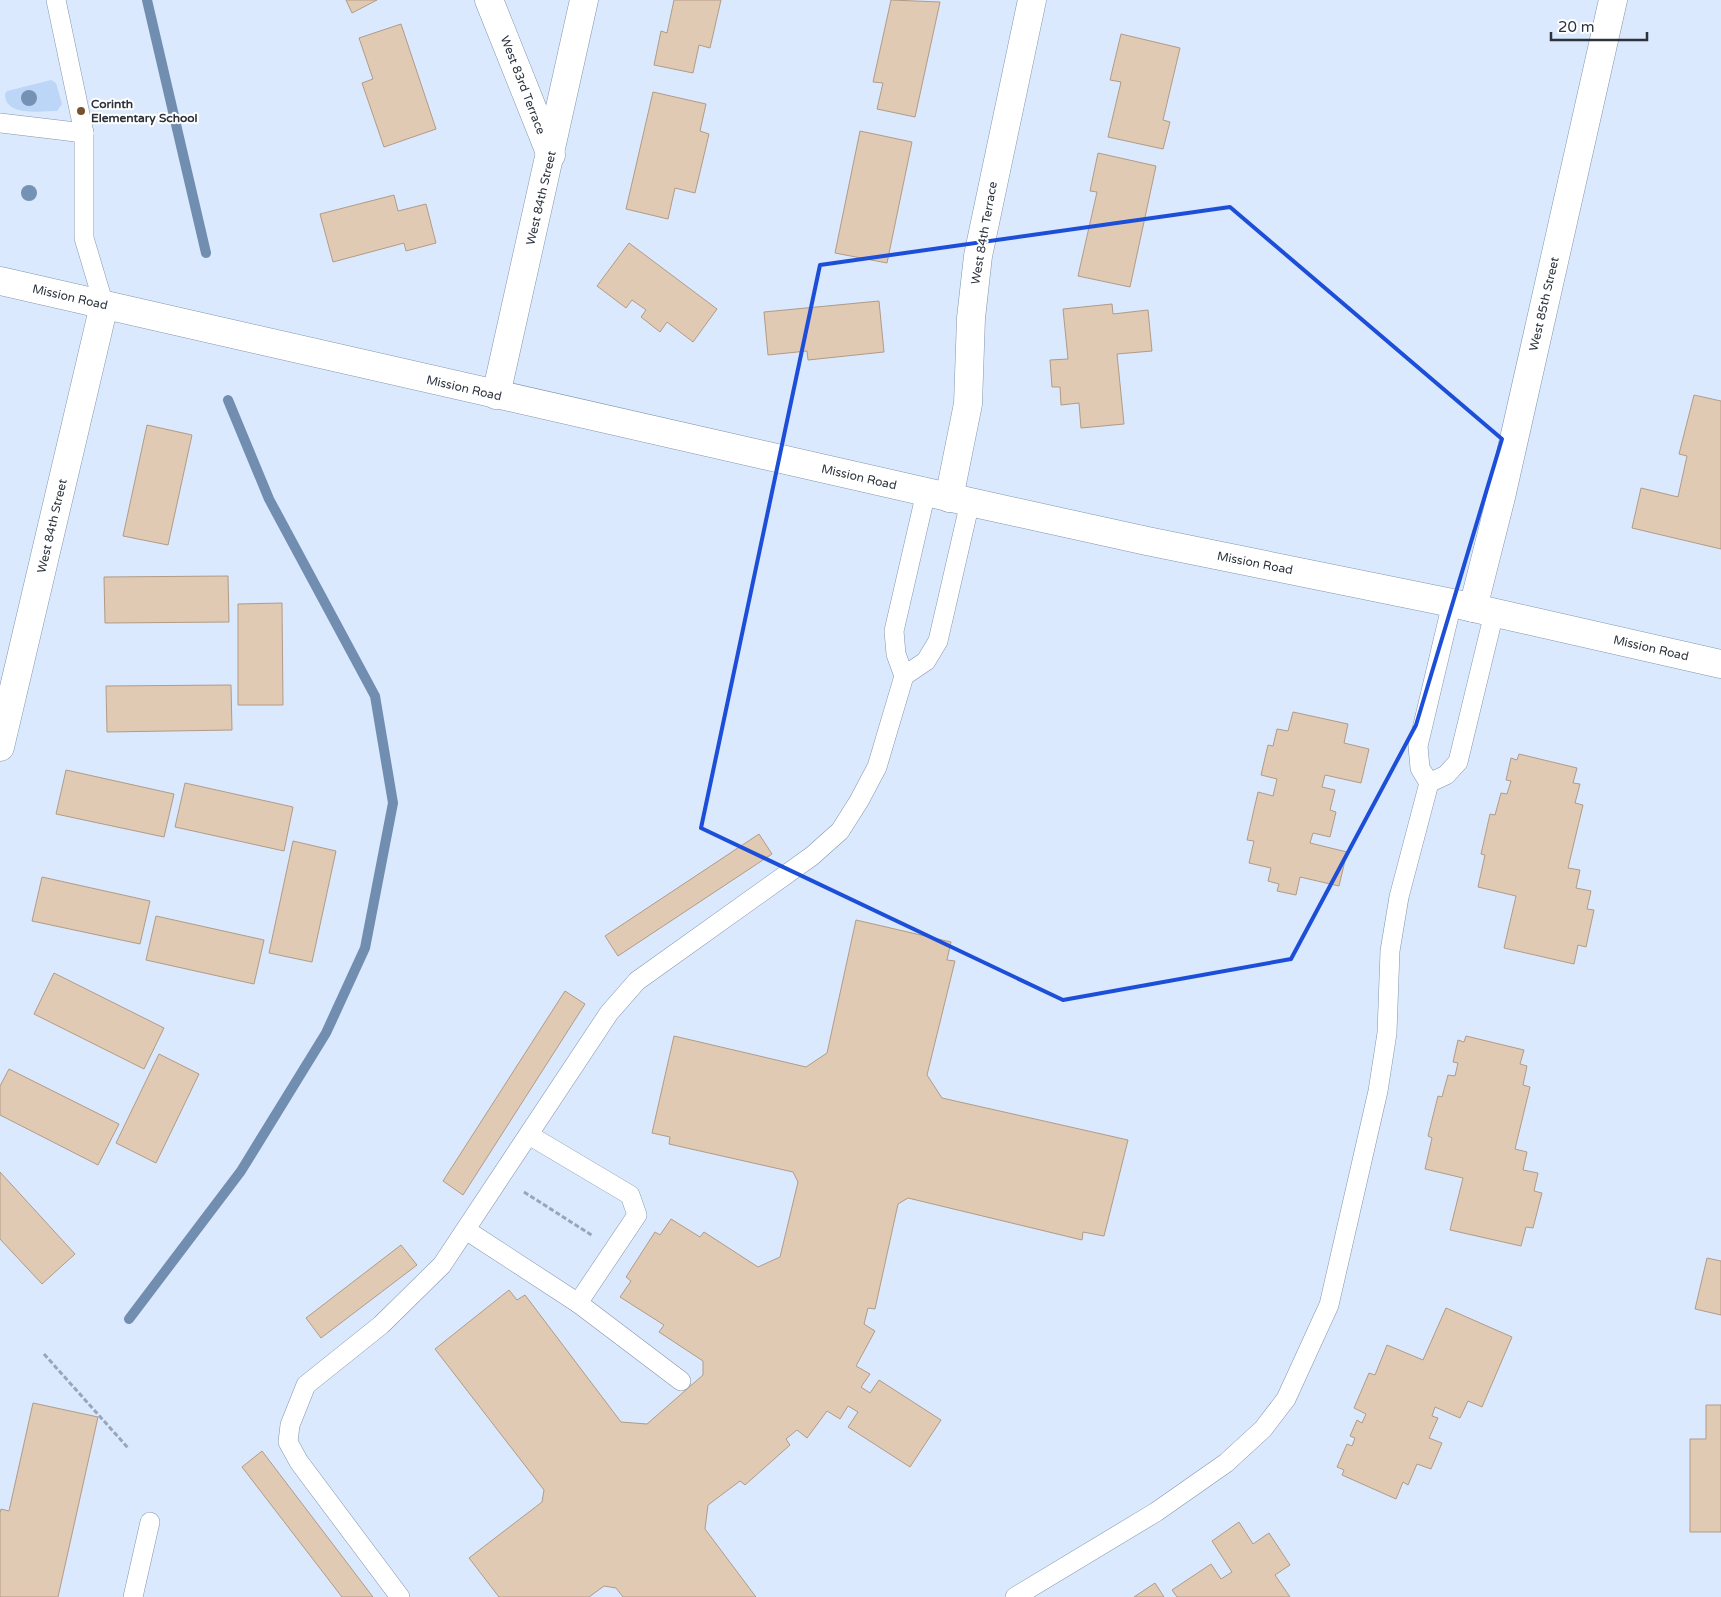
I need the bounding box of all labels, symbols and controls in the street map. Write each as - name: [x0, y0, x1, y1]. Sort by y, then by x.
- scale bar: [1551, 10, 1647, 42]
- text: 20 m: [1558, 18, 1595, 36]
- street label: West 83rd Terrace: [498, 34, 548, 136]
- place label: Corinth Elementary School: [91, 97, 198, 126]
- marker: Corinth Elementary School: [75, 105, 87, 117]
- street label: West 84th Street: [523, 149, 559, 246]
- street label: West 84th Terrace: [968, 180, 1000, 286]
- street label: West 85th Street: [1526, 255, 1562, 352]
- street label: Mission Road: [31, 282, 109, 312]
- street label: Mission Road: [425, 373, 503, 403]
- street label: Mission Road: [820, 462, 898, 492]
- street label: West 84th Street: [34, 477, 70, 574]
- street label: Mission Road: [1216, 549, 1294, 577]
- street label: Mission Road: [1612, 633, 1690, 663]

